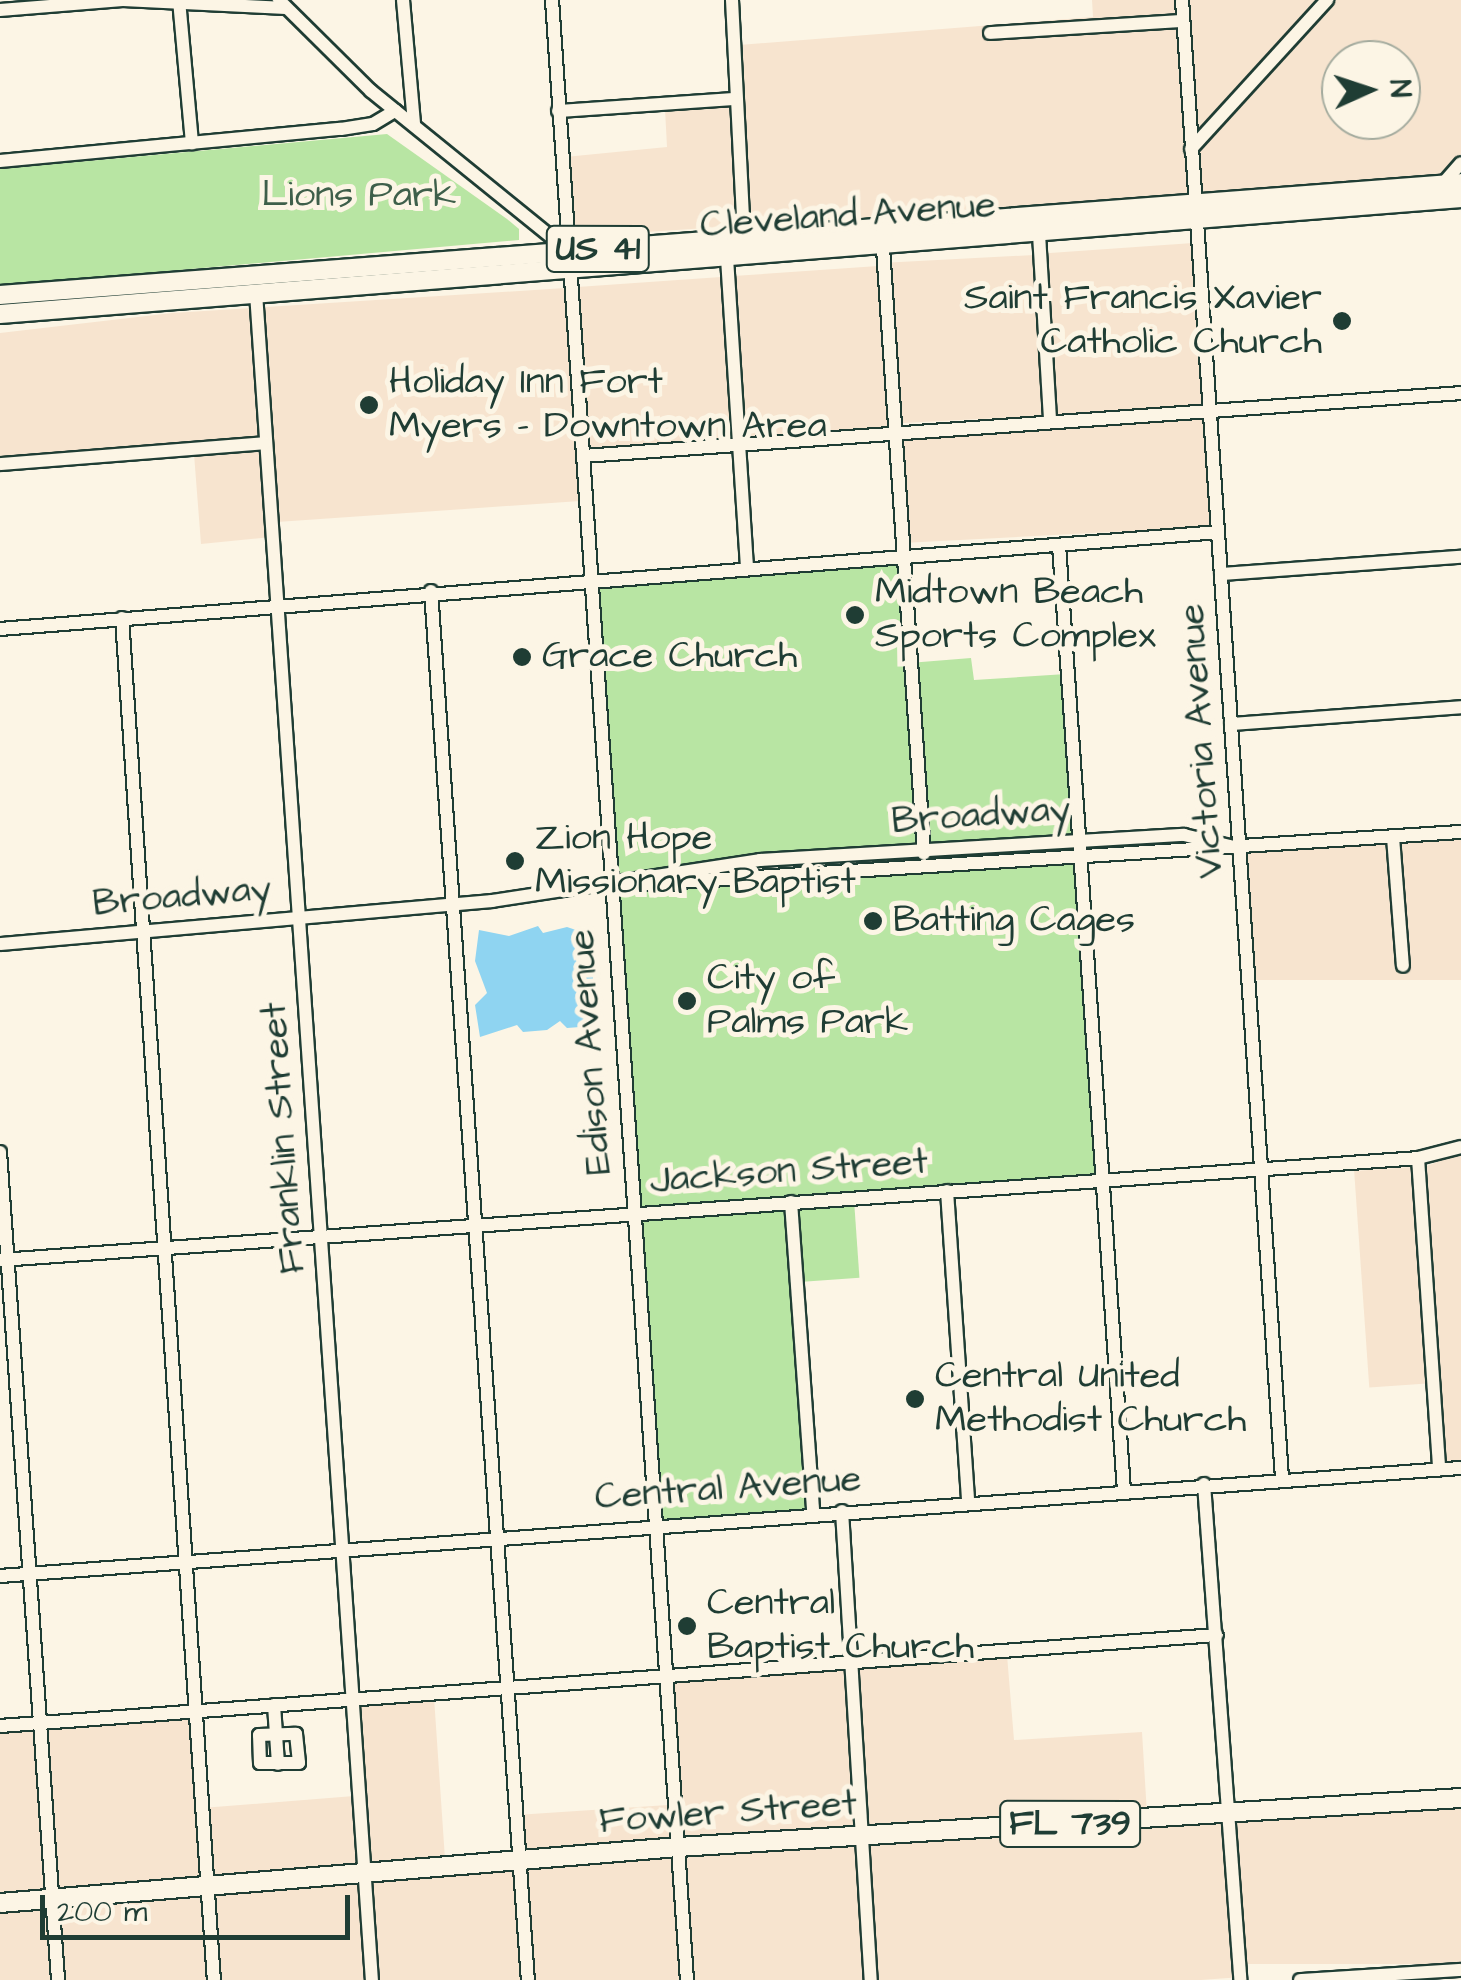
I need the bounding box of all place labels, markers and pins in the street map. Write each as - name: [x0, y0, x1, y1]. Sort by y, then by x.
- place label: Saint Francis Xavier Catholic Church: [964, 276, 1322, 366]
- marker: Saint Francis Xavier Catholic Church: [1331, 310, 1353, 332]
- place label: Holiday Inn Fort Myers - Downtown Area: [389, 360, 827, 449]
- marker: Holiday Inn Fort Myers - Downtown Area: [358, 394, 380, 416]
- place label: Midtown Beach Sports Complex: [875, 570, 1156, 659]
- marker: Midtown Beach Sports Complex: [844, 604, 866, 626]
- place label: Grace Church: [542, 634, 797, 680]
- marker: Grace Church: [511, 646, 533, 668]
- place label: Zion Hope Missionary Baptist: [535, 816, 856, 906]
- marker: Zion Hope Missionary Baptist: [504, 850, 526, 872]
- place label: Batting Cages: [893, 898, 1135, 944]
- marker: Batting Cages: [862, 910, 884, 932]
- place label: City of Palms Park: [707, 956, 908, 1046]
- marker: City of Palms Park: [676, 990, 698, 1012]
- place label: Central United Methodist Church: [935, 1354, 1246, 1444]
- marker: Central United Methodist Church: [904, 1388, 926, 1410]
- place label: Central Baptist Church: [707, 1581, 974, 1670]
- marker: Central Baptist Church: [676, 1615, 698, 1637]

